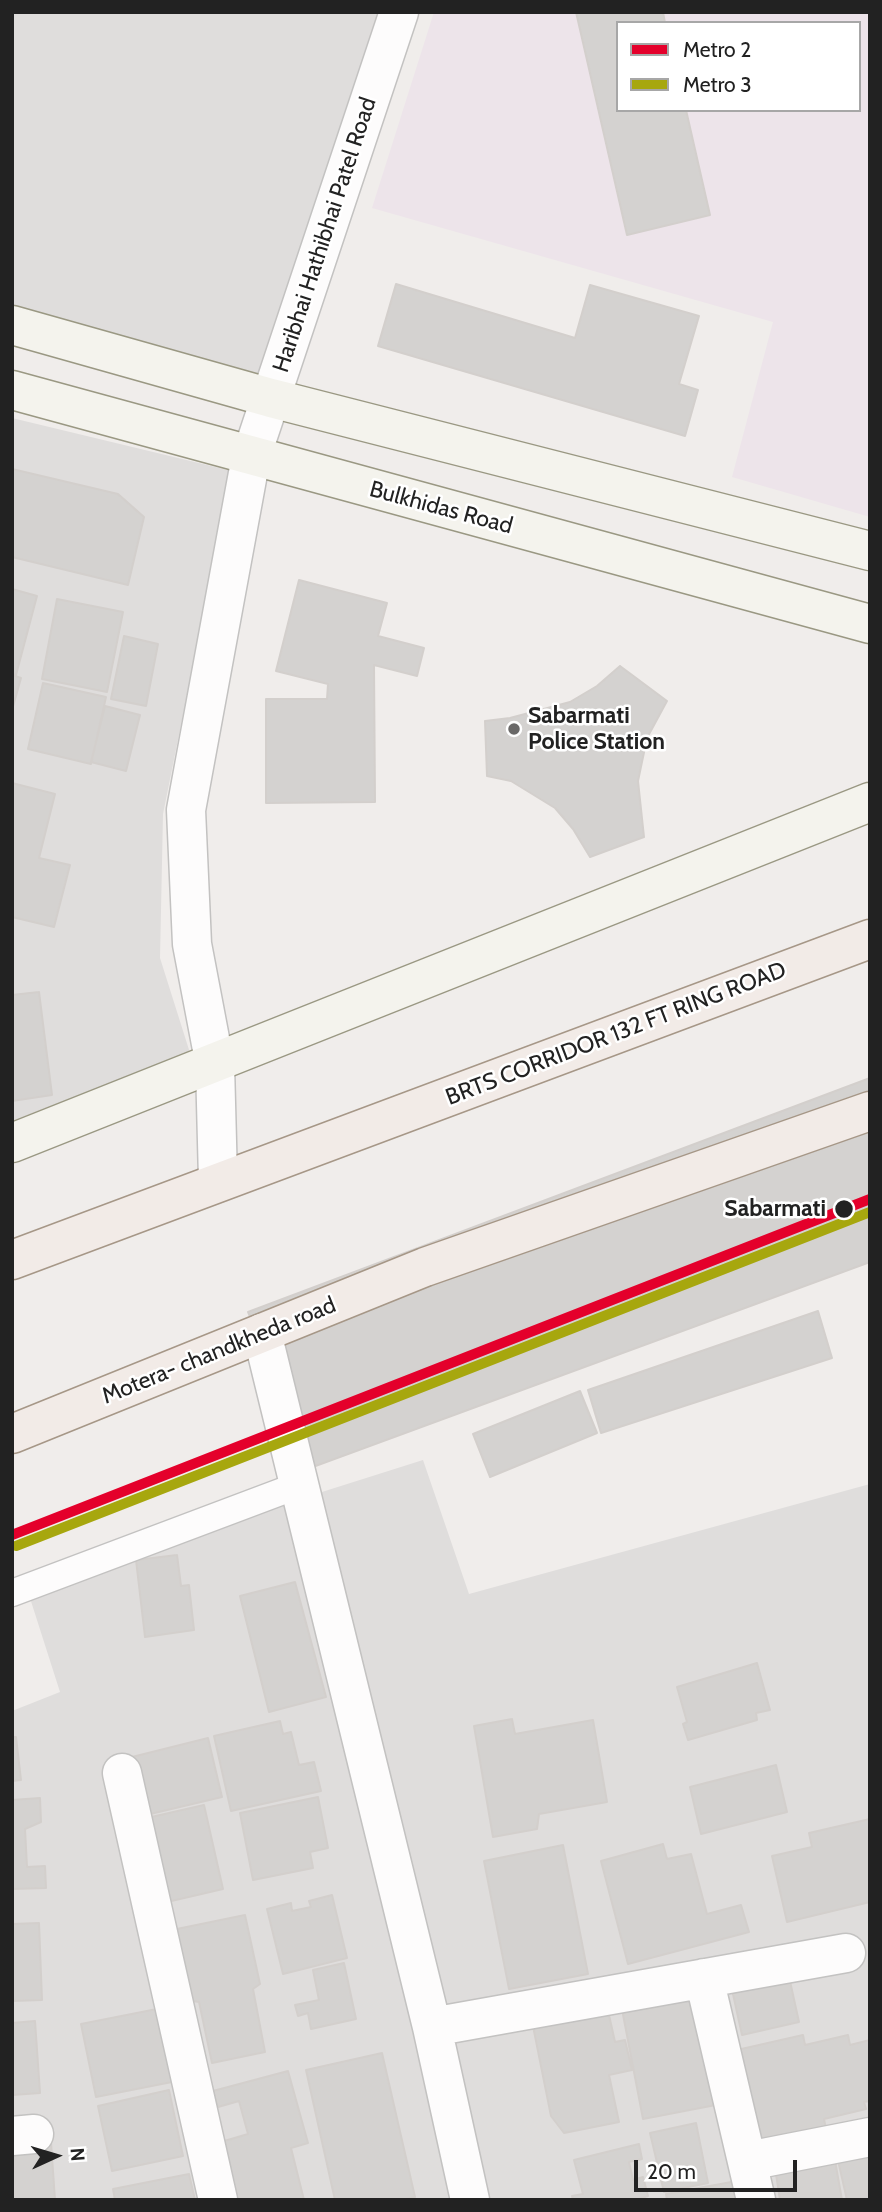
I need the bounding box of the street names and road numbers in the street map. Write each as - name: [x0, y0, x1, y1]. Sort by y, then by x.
- street label: Haribhai Hathibhai Patel Road: [267, 94, 383, 376]
- street label: Bulkhidas Road: [366, 476, 516, 540]
- street label: BRTS CORRIDOR 132 FT RING ROAD: [442, 956, 790, 1112]
- street label: Motera- chandkheda road: [98, 1291, 340, 1411]

